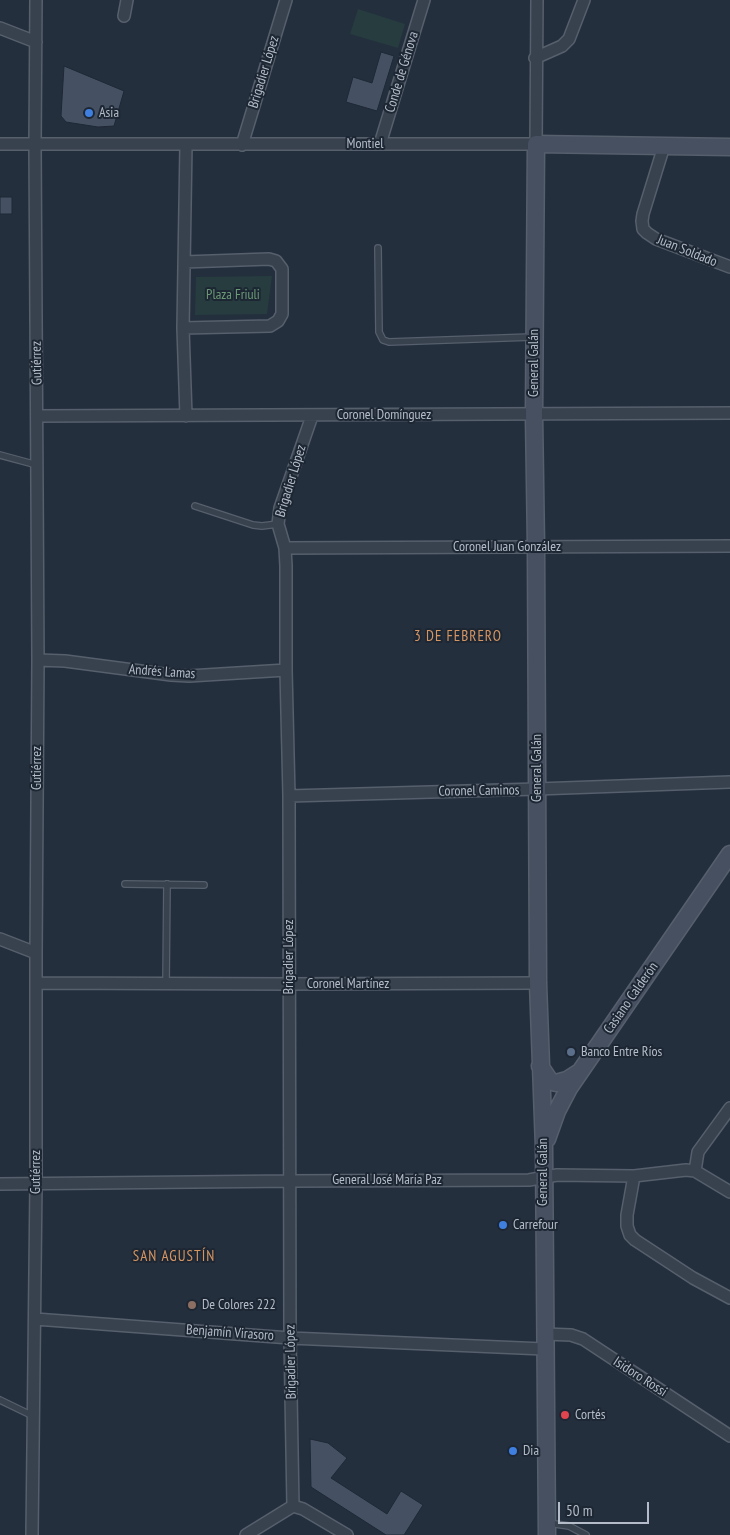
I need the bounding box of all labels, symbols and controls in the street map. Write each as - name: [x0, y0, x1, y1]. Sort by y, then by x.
- street label: Conde de Génova: [382, 30, 422, 114]
- street label: Brigadier López: [245, 34, 283, 110]
- place label: Asia: [99, 105, 119, 121]
- marker: Asia: [83, 107, 95, 119]
- street label: Montiel: [346, 136, 384, 152]
- street label: Juan Soldado: [655, 231, 719, 271]
- park label: Plaza Friuli: [206, 287, 260, 303]
- street label: General Galán: [526, 329, 542, 397]
- street label: Gutiérrez: [28, 341, 46, 385]
- street label: Coronel Domínguez: [337, 407, 431, 423]
- street label: Brigadier López: [272, 443, 310, 519]
- street label: Coronel Juan González: [453, 539, 561, 555]
- district label: 3 DE FEBRERO: [413, 628, 503, 646]
- street label: Andrés Lamas: [128, 661, 196, 683]
- street label: General Galán: [529, 734, 545, 802]
- street label: Gutiérrez: [29, 746, 45, 790]
- street label: Coronel Caminos: [438, 782, 520, 800]
- street label: Brigadier López: [281, 920, 297, 994]
- street label: Casiano Calderón: [600, 959, 662, 1037]
- street label: Coronel Martínez: [307, 976, 389, 992]
- place label: Banco Entre Ríos: [581, 1044, 662, 1060]
- marker: Banco Entre Ríos: [565, 1046, 577, 1058]
- street label: General Galán: [535, 1138, 551, 1206]
- street label: Gutiérrez: [28, 1150, 44, 1194]
- street label: General José María Paz: [332, 1172, 442, 1188]
- place label: Carrefour: [513, 1217, 558, 1233]
- marker: Carrefour: [497, 1219, 509, 1231]
- district label: SAN AGUSTÍN: [131, 1248, 217, 1266]
- place label: De Colores 222: [202, 1297, 276, 1313]
- marker: De Colores 222: [186, 1299, 198, 1311]
- street label: Benjamín Virasoro: [186, 1322, 274, 1344]
- street label: Brigadier López: [282, 1324, 300, 1400]
- street label: Isidoro Rossi: [610, 1353, 670, 1401]
- place label: Cortés: [575, 1407, 605, 1423]
- marker: Cortés: [559, 1409, 571, 1421]
- place label: Dia: [523, 1443, 539, 1459]
- marker: Dia: [507, 1445, 519, 1457]
- scale bar: [560, 1492, 651, 1524]
- text: 50 m: [566, 1501, 592, 1520]

